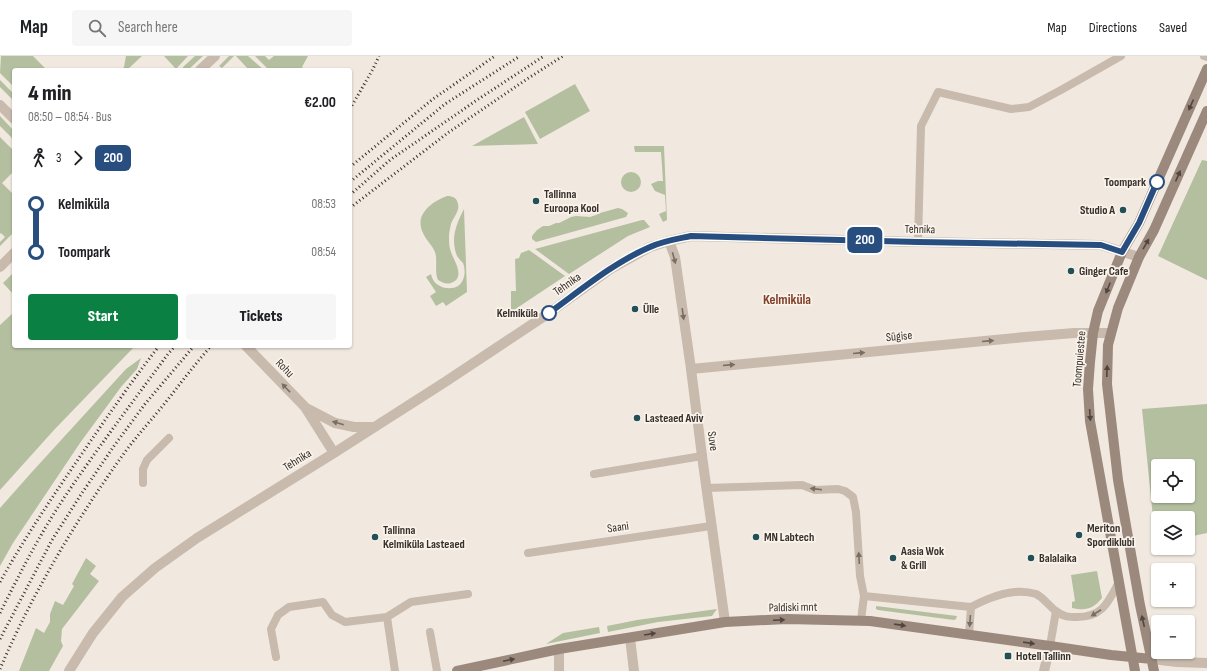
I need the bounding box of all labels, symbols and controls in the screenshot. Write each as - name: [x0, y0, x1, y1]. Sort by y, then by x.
- search box: [72, 10, 352, 46]
- text: Map: [20, 16, 48, 39]
- icon: search: [86, 17, 108, 39]
- text: Search here: [118, 18, 178, 37]
- text: Map: [1047, 19, 1067, 36]
- text: Directions: [1089, 19, 1137, 36]
- text: Saved: [1159, 19, 1187, 36]
- text: 4 min: [28, 80, 72, 107]
- text: €2.00: [304, 93, 336, 112]
- one-way arrow: [1188, 99, 1194, 110]
- text: 08:50 – 08:54 · Bus: [28, 109, 112, 125]
- icon: walk: [28, 147, 50, 169]
- icon: forward: [67, 147, 89, 169]
- text: 200: [103, 149, 123, 166]
- text: 3: [56, 150, 61, 166]
- one-way arrow: [1175, 170, 1181, 182]
- marker: Toompark: [1149, 174, 1165, 190]
- place label: Toompark: [1104, 175, 1146, 190]
- place label: Tallinna Euroopa Kool: [544, 187, 599, 216]
- text: Kelmiküla: [58, 195, 110, 214]
- text: 08:53: [311, 196, 336, 212]
- marker: Tallinna Euroopa Kool: [531, 196, 541, 206]
- place label: Studio A: [1080, 203, 1115, 218]
- marker: Studio A: [1118, 205, 1128, 215]
- street label: Tehnika: [905, 222, 936, 237]
- line badge: 200: [842, 227, 888, 253]
- text: 200: [855, 231, 875, 248]
- one-way arrow: [1143, 238, 1150, 250]
- text: Toompark: [58, 243, 110, 262]
- text: 08:54: [311, 244, 336, 260]
- one-way arrow: [672, 252, 678, 264]
- place label: Ginger Cafe: [1079, 264, 1128, 279]
- marker: Ginger Cafe: [1066, 266, 1076, 276]
- street label: Tehnika: [550, 269, 584, 299]
- one-way arrow: [1104, 283, 1110, 295]
- district label: Kelmiküla: [763, 291, 811, 308]
- button: Start: [28, 294, 178, 340]
- button: Tickets: [186, 294, 336, 340]
- place label: Ülle: [643, 302, 659, 317]
- marker: Ülle: [630, 304, 640, 314]
- marker: Kelmiküla: [541, 305, 557, 321]
- place label: Kelmiküla: [497, 306, 538, 321]
- one-way arrow: [680, 308, 686, 320]
- street label: Sügise: [885, 328, 913, 345]
- street label: Toompuiestee: [1070, 330, 1089, 388]
- one-way arrow: [982, 338, 994, 344]
- one-way arrow: [853, 350, 865, 357]
- street label: Rohu: [272, 356, 297, 381]
- one-way arrow: [723, 362, 736, 369]
- one-way arrow: [1104, 364, 1110, 377]
- one-way arrow: [281, 383, 291, 393]
- one-way arrow: [1087, 409, 1094, 421]
- place label: Lasteaed Aviv: [645, 411, 703, 426]
- marker: Lasteaed Aviv: [632, 413, 642, 423]
- one-way arrow: [332, 420, 344, 426]
- street label: Suve: [704, 430, 721, 452]
- street label: Tehnika: [280, 446, 315, 475]
- map controls: [1151, 459, 1195, 659]
- button: locate: [1151, 459, 1195, 503]
- one-way arrow: [810, 486, 822, 492]
- button: layers: [1151, 511, 1195, 555]
- street label: Saani: [606, 519, 630, 536]
- place label: Meriton Spordiklubi: [1087, 521, 1135, 550]
- place label: Tallinna Kelmiküla Lasteaed: [383, 523, 465, 552]
- place label: MN Labtech: [764, 530, 814, 545]
- marker: Meriton Spordiklubi: [1074, 530, 1084, 540]
- marker: Tallinna Kelmiküla Lasteaed: [370, 532, 380, 542]
- marker: MN Labtech: [751, 532, 761, 542]
- place label: Aasia Wok & Grill: [900, 544, 944, 573]
- one-way arrow: [856, 551, 862, 564]
- place label: Balalaika: [1039, 551, 1077, 566]
- marker: Aasia Wok & Grill: [888, 553, 898, 563]
- marker: Balalaika: [1026, 553, 1036, 563]
- button: +: [1151, 563, 1195, 607]
- street label: Paldiski mnt: [769, 600, 818, 615]
- one-way arrow: [1090, 609, 1102, 616]
- one-way arrow: [967, 615, 974, 627]
- one-way arrow: [1140, 615, 1146, 628]
- button: −: [1151, 615, 1195, 659]
- one-way arrow: [773, 616, 785, 623]
- one-way arrow: [894, 622, 906, 628]
- one-way arrow: [644, 631, 656, 637]
- one-way arrow: [1022, 640, 1035, 646]
- place label: Hotell Tallinn: [1016, 649, 1071, 664]
- marker: Hotell Tallinn: [1003, 651, 1013, 661]
- one-way arrow: [502, 657, 515, 663]

